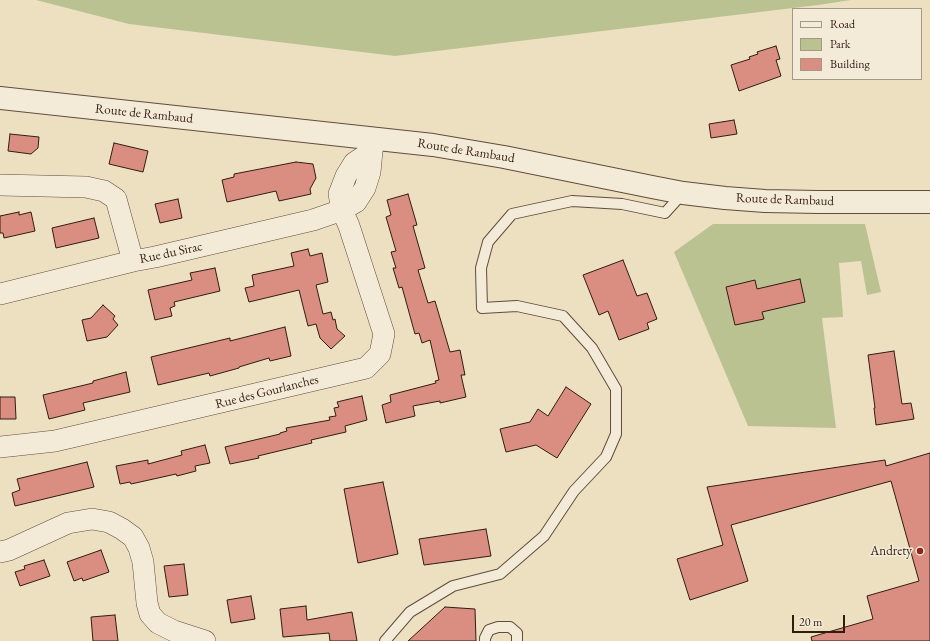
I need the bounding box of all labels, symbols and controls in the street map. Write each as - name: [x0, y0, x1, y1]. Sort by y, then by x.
- legend: [792, 8, 922, 80]
- text: Road: [830, 16, 855, 32]
- text: Park: [830, 36, 850, 52]
- text: Building: [830, 56, 870, 72]
- street label: Route de Rambaud: [94, 101, 194, 127]
- street label: Route de Rambaud: [416, 136, 516, 166]
- street label: Route de Rambaud: [736, 190, 834, 210]
- street label: Rue du Sirac: [138, 239, 204, 267]
- street label: Rue des Gourlanches: [214, 372, 320, 412]
- place label: Andrety: [870, 543, 912, 559]
- marker: Andrety: [915, 546, 925, 556]
- scale bar: [794, 607, 847, 633]
- text: 20 m: [799, 614, 822, 630]

